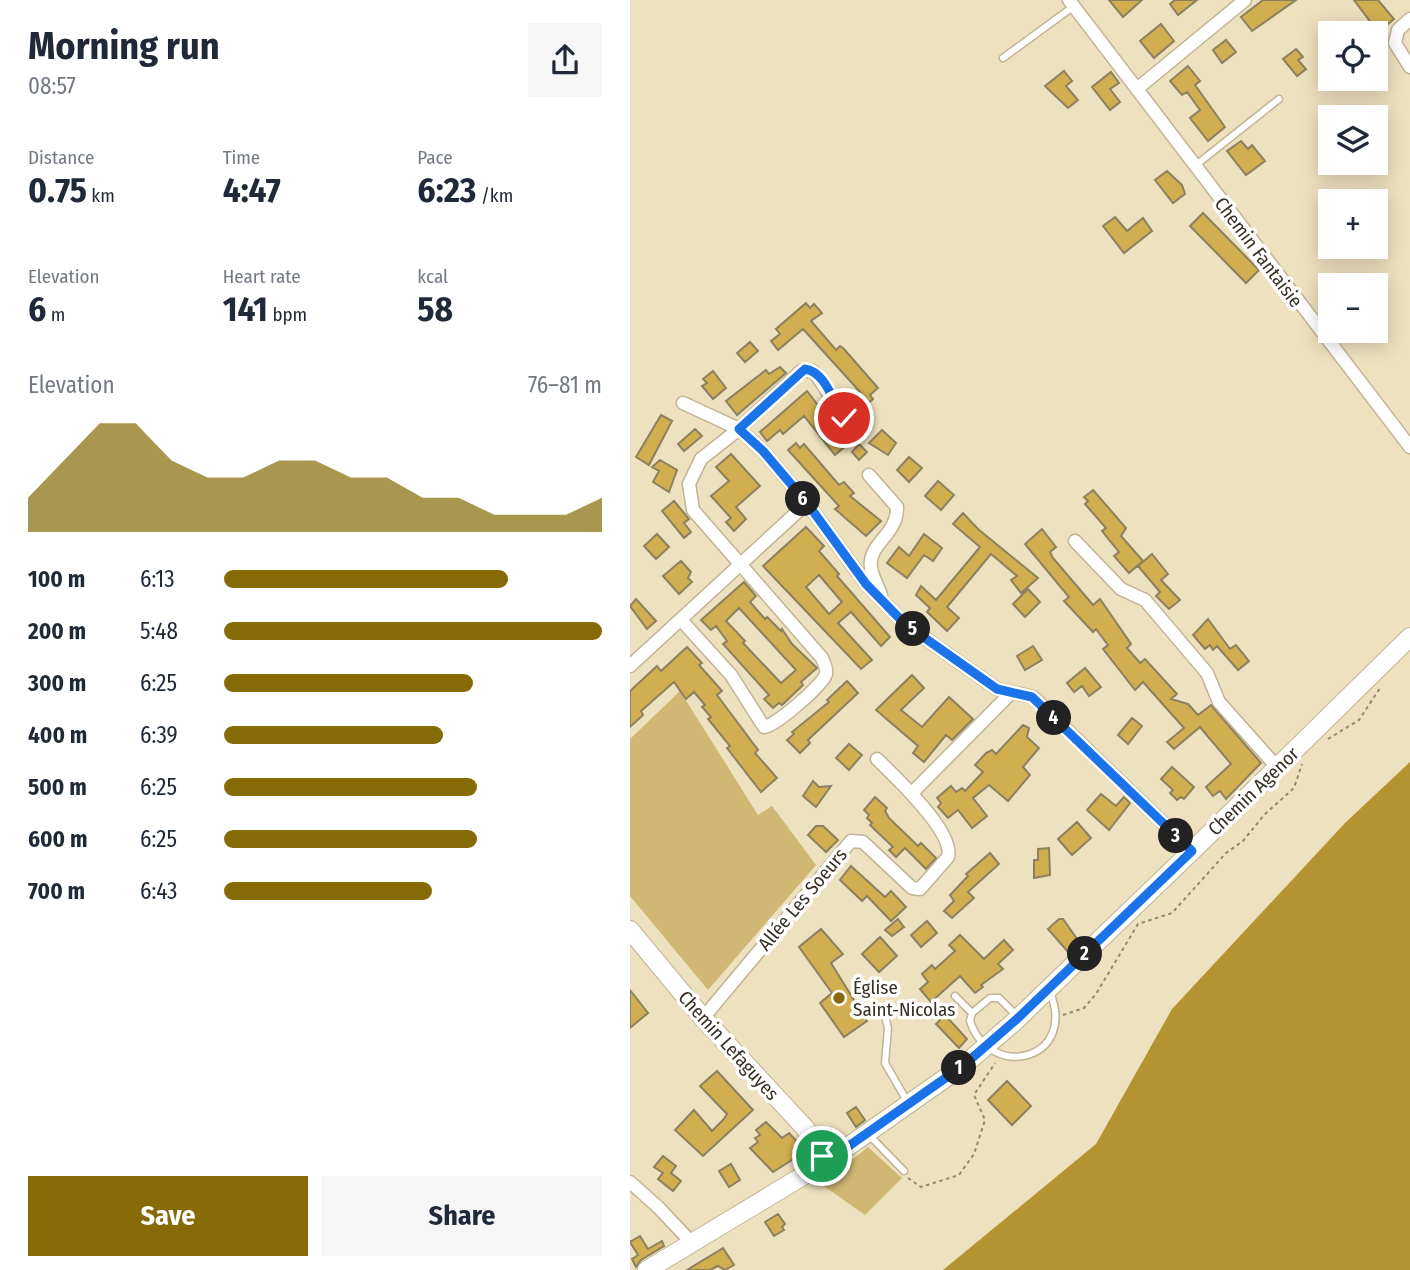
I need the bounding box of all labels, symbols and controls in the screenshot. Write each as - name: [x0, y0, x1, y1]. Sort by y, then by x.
- map controls: [1318, 21, 1388, 343]
- button: locate: [1318, 21, 1388, 91]
- text: Morning run: [28, 23, 220, 69]
- button: share: [528, 23, 602, 97]
- text: 08:57: [28, 72, 76, 100]
- button: layers: [1318, 105, 1388, 175]
- text: Distance: [28, 146, 95, 169]
- text: Time: [223, 146, 260, 169]
- text: Pace: [417, 146, 453, 169]
- text: 0.75: [28, 169, 87, 211]
- text: 4:47: [223, 169, 281, 211]
- text: 6:23: [417, 169, 476, 211]
- text: km: [87, 184, 115, 207]
- text: /km: [476, 184, 513, 207]
- button: +: [1318, 189, 1388, 259]
- street label: Chemin Fantaisie: [1210, 193, 1307, 312]
- text: Elevation: [28, 265, 100, 288]
- text: Heart rate: [223, 265, 301, 288]
- text: kcal: [417, 265, 448, 288]
- button: −: [1318, 273, 1388, 343]
- text: 6: [28, 288, 46, 330]
- text: 141: [223, 288, 268, 330]
- text: 58: [417, 288, 453, 330]
- text: m: [46, 303, 65, 326]
- text: bpm: [268, 303, 307, 326]
- text: Elevation: [28, 371, 115, 399]
- text: 76–81 m: [528, 371, 602, 399]
- pin: [814, 388, 874, 448]
- icon: check: [825, 399, 863, 437]
- pin: 6: [786, 482, 820, 516]
- text: 6: [798, 487, 807, 510]
- text: 100 m: [28, 565, 85, 593]
- text: 6:13: [140, 565, 175, 593]
- pin: 5: [896, 612, 930, 646]
- text: 200 m: [28, 617, 86, 645]
- text: 5:48: [140, 617, 178, 645]
- text: 5: [908, 617, 917, 640]
- text: 300 m: [28, 669, 86, 697]
- text: 6:25: [140, 669, 177, 697]
- pin: 4: [1036, 700, 1072, 736]
- text: 4: [1049, 706, 1058, 729]
- text: 400 m: [28, 721, 87, 749]
- text: 6:39: [140, 721, 178, 749]
- street label: Chemin Agenor: [1203, 742, 1304, 840]
- text: 500 m: [28, 773, 87, 801]
- text: 6:25: [140, 773, 177, 801]
- pin: 3: [1158, 818, 1194, 854]
- text: 3: [1171, 824, 1180, 847]
- text: 600 m: [28, 825, 87, 853]
- text: 6:25: [140, 825, 177, 853]
- street label: Allée Les Soeurs: [753, 844, 852, 955]
- text: 700 m: [28, 877, 85, 905]
- text: 6:43: [140, 877, 177, 905]
- pin: 2: [1068, 936, 1102, 972]
- text: 2: [1080, 942, 1089, 965]
- place label: Église Saint-Nicolas: [853, 976, 955, 1021]
- street label: Chemin Lefaguyes: [673, 986, 784, 1105]
- marker: Église Saint-Nicolas: [831, 990, 847, 1006]
- pin: 1: [942, 1050, 976, 1086]
- text: 1: [954, 1056, 963, 1079]
- pin: [792, 1126, 852, 1186]
- icon: arrive: [803, 1137, 841, 1175]
- button: Save: [28, 1176, 308, 1256]
- button: Share: [322, 1176, 602, 1256]

